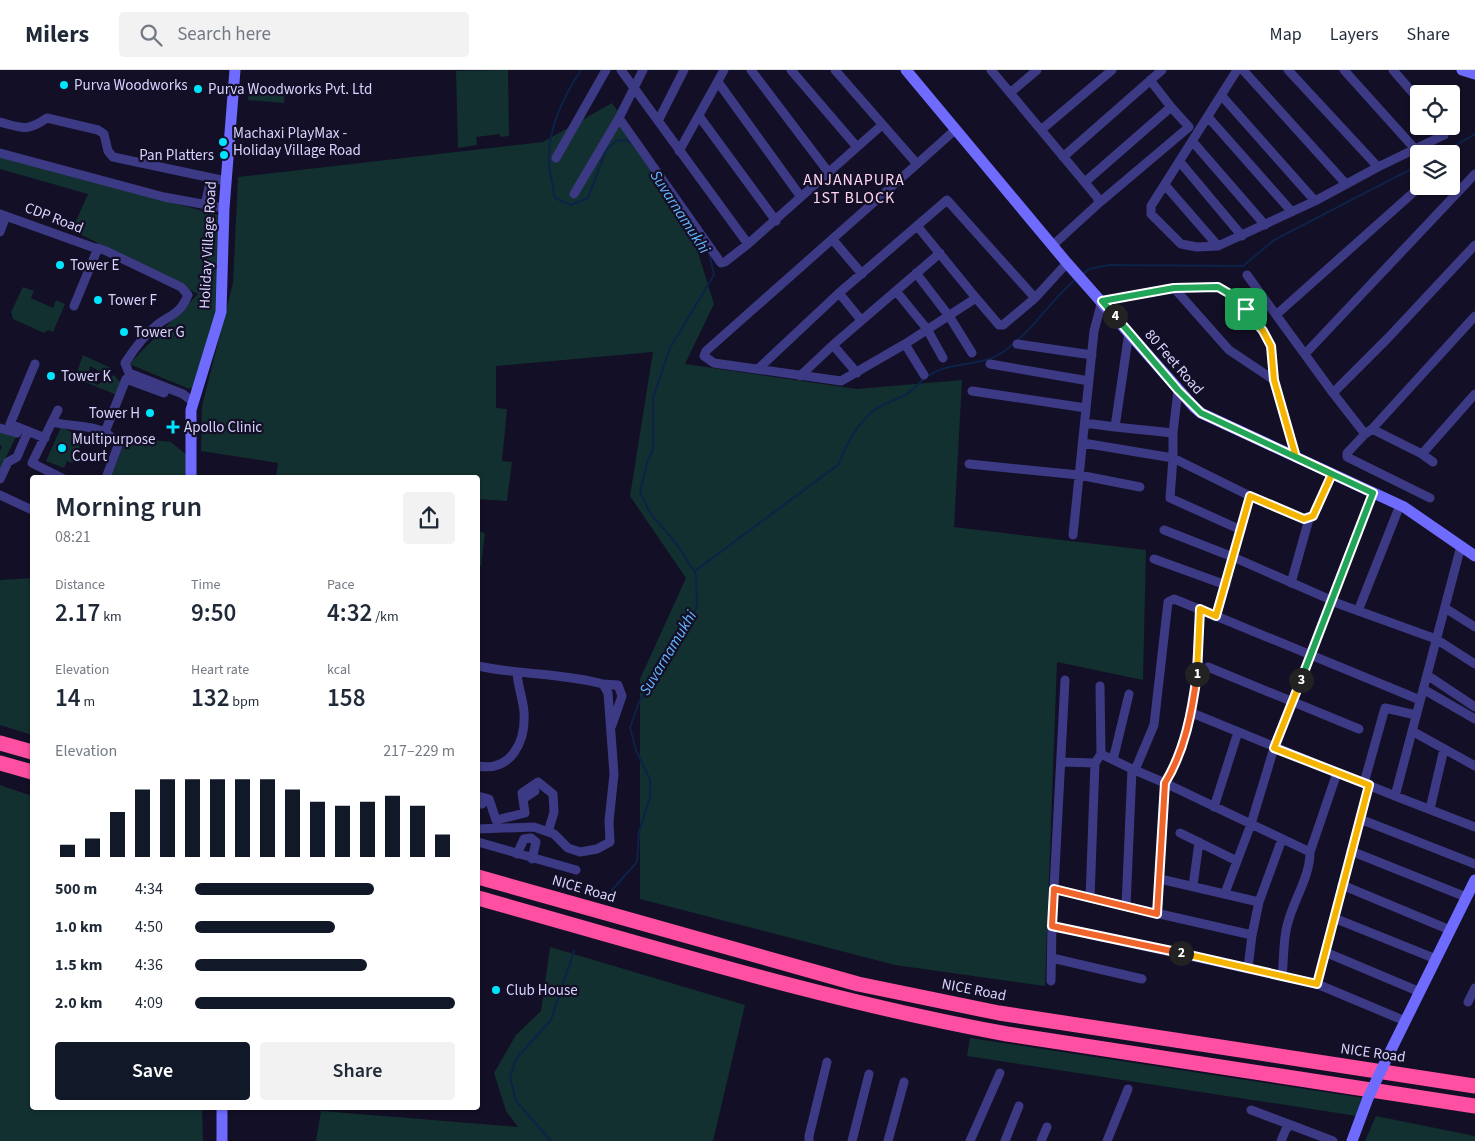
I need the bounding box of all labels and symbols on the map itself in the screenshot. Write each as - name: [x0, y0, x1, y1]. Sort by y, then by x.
- place label: Purva Woodworks: [74, 75, 188, 96]
- marker: Purva Woodworks: [58, 79, 70, 91]
- place label: Purva Woodworks Pvt. Ltd: [208, 79, 372, 100]
- marker: Purva Woodworks Pvt. Ltd: [192, 83, 204, 95]
- place label: Machaxi PlayMax - Holiday Village Road: [233, 123, 361, 161]
- marker: Machaxi PlayMax - Holiday Village Road: [217, 136, 229, 148]
- place label: Pan Platters: [139, 145, 214, 166]
- marker: Pan Platters: [218, 149, 230, 161]
- water label: Suvarnamukhi: [645, 166, 715, 258]
- district label: ANJANAPURA 1ST BLOCK: [803, 169, 905, 209]
- street label: Holiday Village Road: [194, 181, 222, 309]
- street label: CDP Road: [22, 197, 86, 239]
- place label: Tower E: [70, 255, 119, 276]
- marker: Tower E: [54, 259, 66, 271]
- pin: [1225, 288, 1267, 330]
- place label: Tower F: [108, 290, 157, 311]
- marker: Tower F: [92, 294, 104, 306]
- pin: 4: [1102, 304, 1128, 328]
- place label: Tower G: [134, 322, 185, 343]
- street label: 80 Feet Road: [1140, 325, 1208, 399]
- marker: Tower G: [118, 326, 130, 338]
- place label: Tower K: [61, 366, 111, 387]
- marker: Tower K: [45, 370, 57, 382]
- place label: Tower H: [89, 403, 140, 424]
- marker: Tower H: [144, 407, 156, 419]
- place label: Apollo Clinic: [184, 417, 262, 438]
- marker: Apollo Clinic: [166, 420, 180, 434]
- place label: Multipurpose Court: [72, 429, 156, 467]
- marker: Multipurpose Court: [56, 442, 68, 454]
- water label: Suvarnamukhi: [634, 606, 702, 700]
- pin: 1: [1184, 662, 1210, 686]
- pin: 3: [1288, 668, 1314, 692]
- street label: NICE Road: [550, 870, 618, 908]
- pin: 2: [1168, 940, 1194, 966]
- street label: NICE Road: [940, 973, 1008, 1007]
- place label: Club House: [506, 980, 578, 1001]
- marker: Club House: [490, 984, 502, 996]
- street label: NICE Road: [1339, 1038, 1407, 1068]

